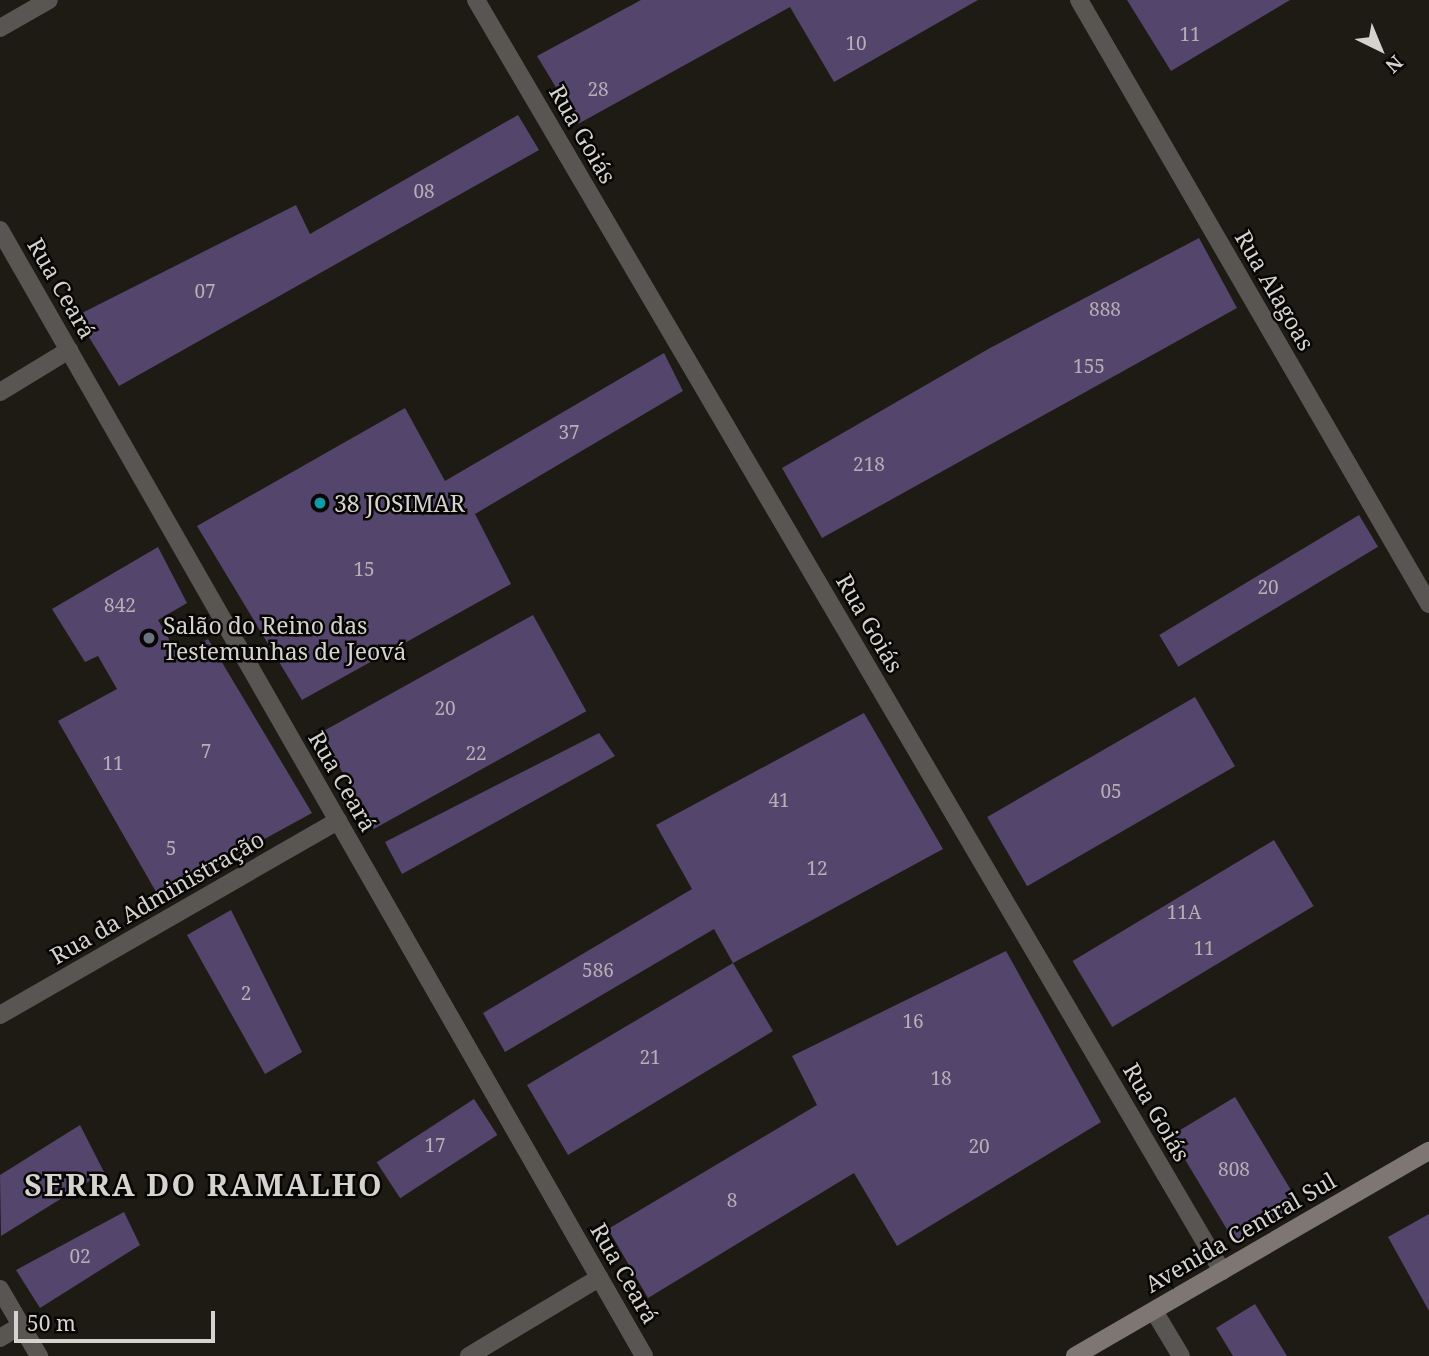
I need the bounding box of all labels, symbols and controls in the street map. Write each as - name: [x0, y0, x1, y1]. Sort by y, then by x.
- north arrow: [1345, 14, 1415, 84]
- house number: 11: [1179, 24, 1201, 46]
- house number: 10: [845, 33, 867, 55]
- text: N: [1380, 50, 1409, 79]
- house number: 28: [587, 79, 609, 101]
- street label: Rua Goiás: [544, 80, 622, 188]
- house number: 08: [413, 181, 435, 203]
- street label: Rua Alagoas: [1230, 225, 1320, 355]
- street label: Rua Ceará: [22, 233, 102, 343]
- house number: 07: [194, 281, 216, 303]
- house number: 888: [1089, 299, 1121, 321]
- house number: 155: [1073, 356, 1105, 378]
- house number: 37: [558, 422, 580, 444]
- house number: 218: [853, 454, 885, 476]
- place label: 38 JOSIMAR: [334, 489, 465, 517]
- marker: 38 JOSIMAR: [312, 495, 328, 511]
- house number: 15: [353, 559, 375, 581]
- street label: Rua Goiás: [831, 569, 909, 677]
- house number: 20: [1257, 577, 1279, 599]
- house number: 842: [104, 595, 136, 617]
- place label: Salão do Reino das Testemunhas de Jeová: [163, 611, 407, 665]
- marker: Salão do Reino das Testemunhas de Jeová: [141, 630, 157, 646]
- house number: 20: [434, 698, 456, 720]
- street label: Rua Ceará: [303, 726, 383, 836]
- house number: 7: [201, 741, 211, 763]
- house number: 22: [465, 743, 487, 765]
- house number: 11: [102, 753, 124, 775]
- house number: 05: [1100, 781, 1122, 803]
- house number: 41: [768, 790, 790, 812]
- street label: Rua da Administração: [45, 825, 269, 969]
- house number: 5: [166, 838, 176, 860]
- house number: 12: [806, 858, 828, 880]
- house number: 11A: [1167, 902, 1201, 924]
- house number: 11: [1193, 938, 1215, 960]
- house number: 586: [582, 960, 614, 982]
- house number: 2: [241, 983, 251, 1005]
- house number: 16: [902, 1011, 924, 1033]
- house number: 21: [639, 1047, 661, 1069]
- street label: Rua Goiás: [1118, 1058, 1196, 1166]
- house number: 18: [930, 1068, 952, 1090]
- house number: 17: [424, 1135, 446, 1157]
- house number: 20: [968, 1136, 990, 1158]
- house number: 808: [1218, 1159, 1250, 1181]
- street label: Avenida Central Sul: [1140, 1166, 1340, 1298]
- district label: SERRA DO RAMALHO: [26, 1167, 382, 1203]
- house number: 8: [727, 1190, 737, 1212]
- street label: Rua Ceará: [585, 1218, 665, 1328]
- house number: 02: [69, 1246, 91, 1268]
- scale bar: [18, 1296, 219, 1340]
- text: 50 m: [27, 1309, 76, 1337]

